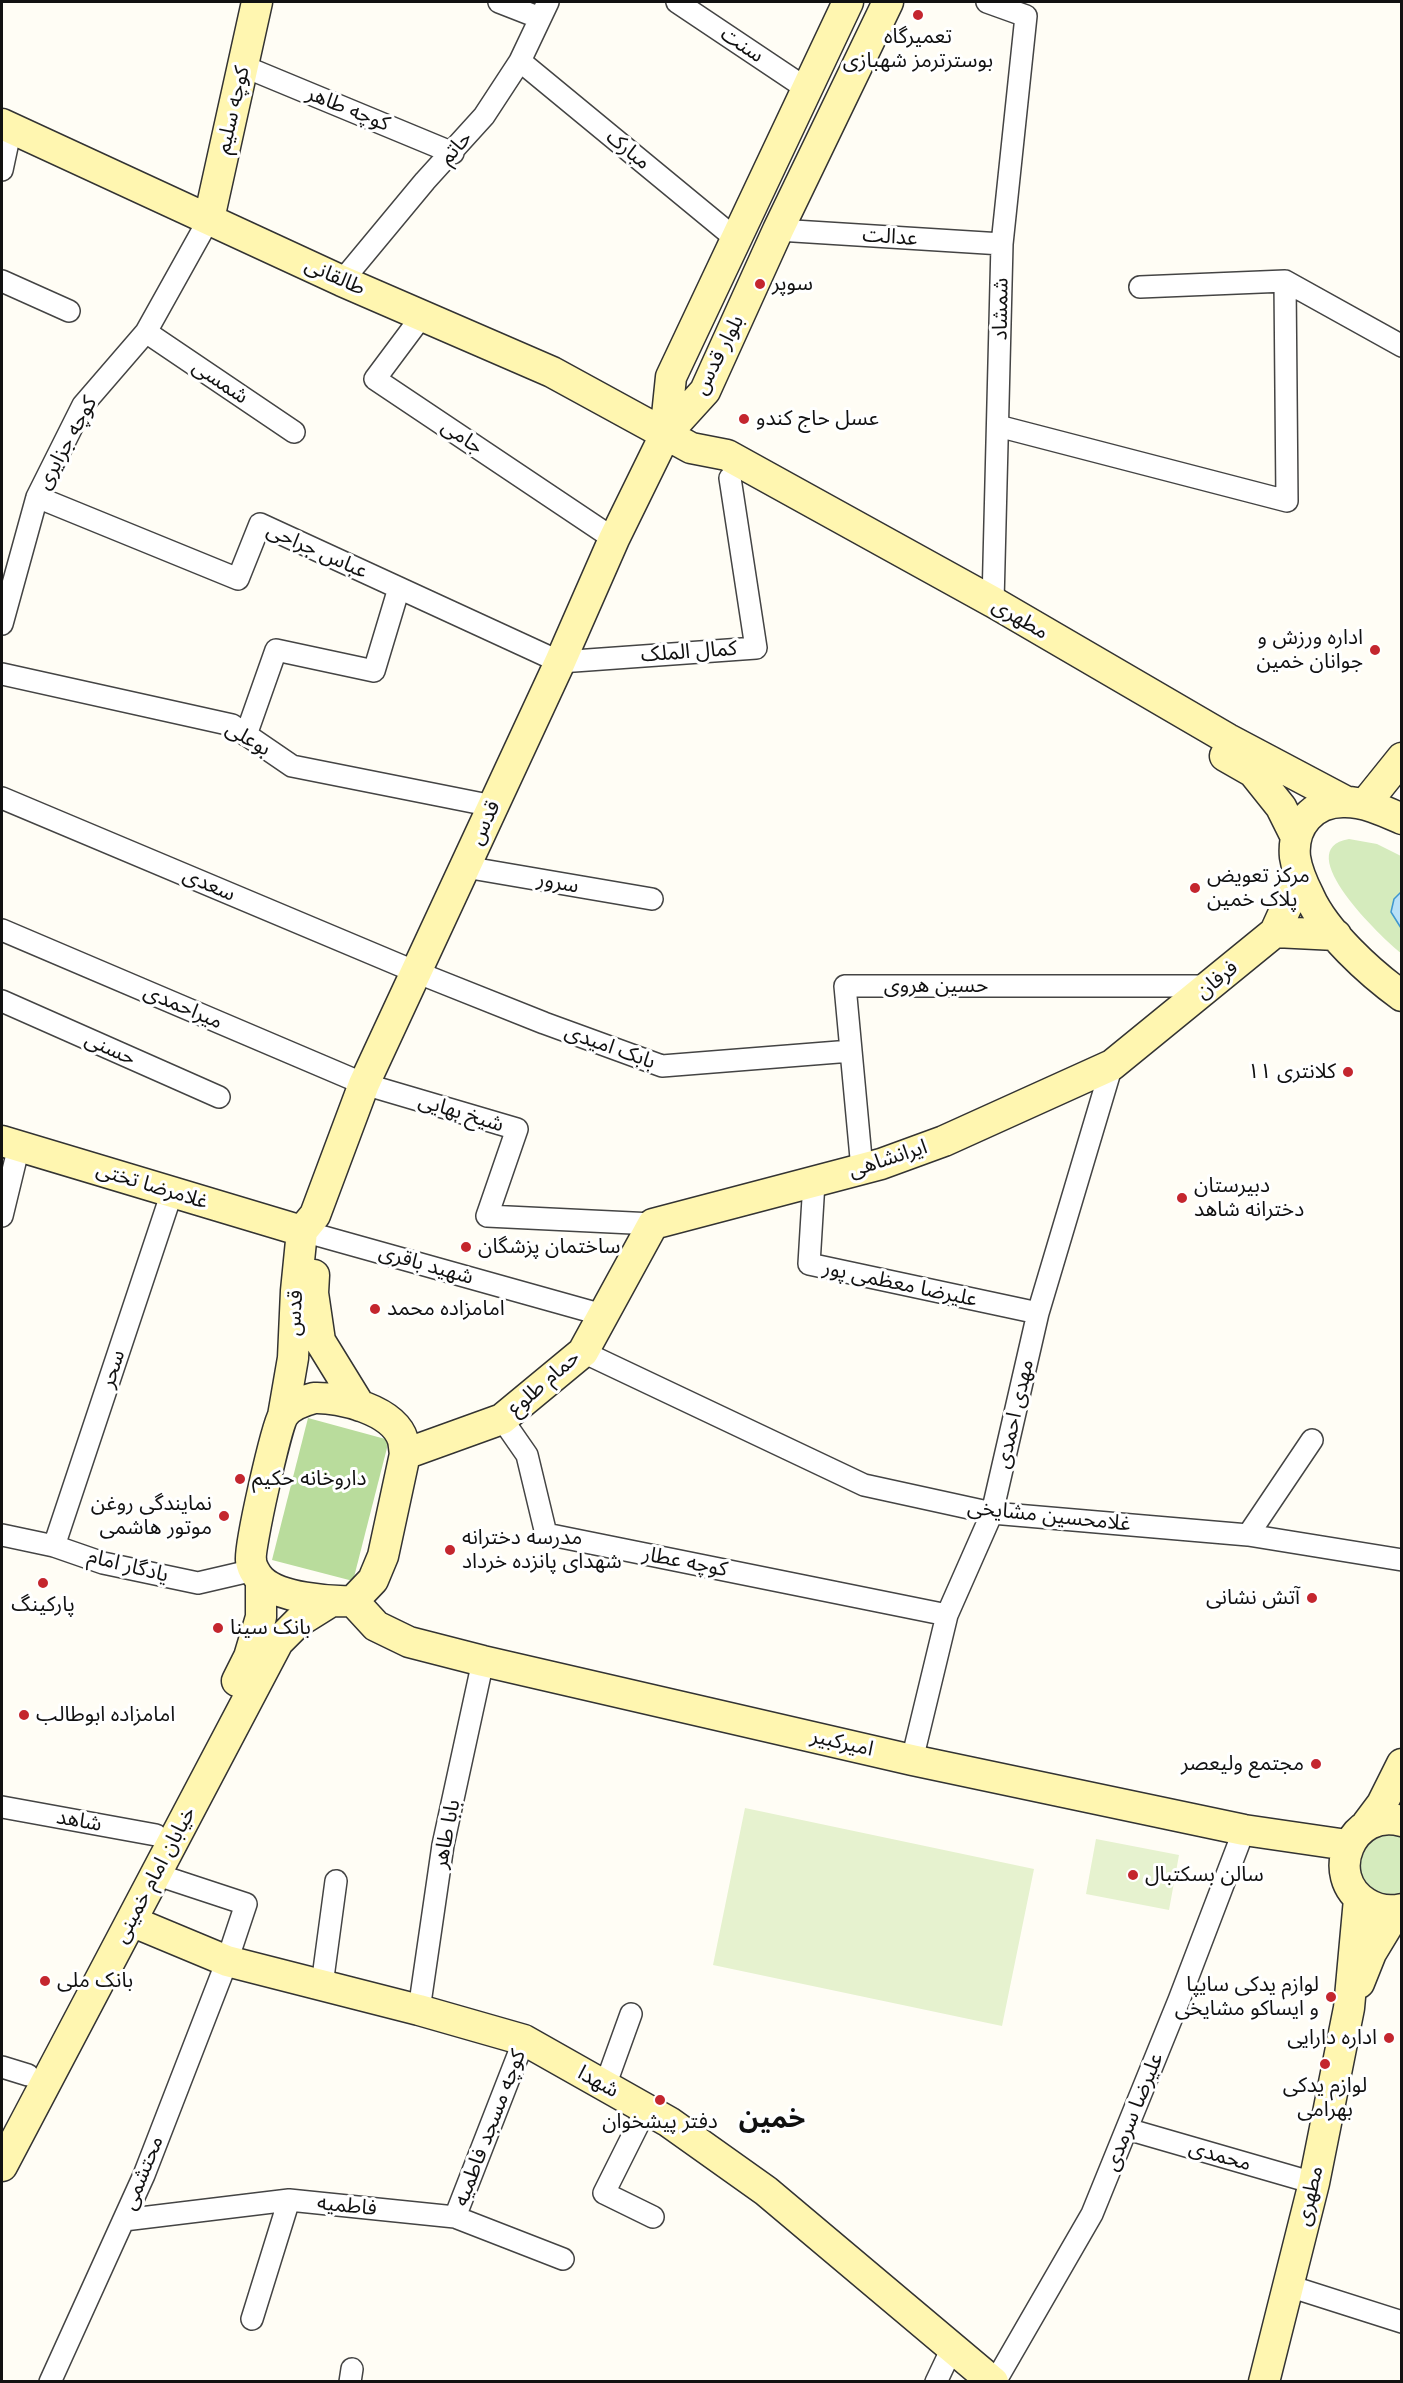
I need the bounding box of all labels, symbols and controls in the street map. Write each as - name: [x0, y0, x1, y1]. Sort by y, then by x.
- marker: تعمیرگاه بوسترترمز شهبازی: [911, 8, 925, 22]
- street label: سنت: [716, 22, 768, 68]
- place label: تعمیرگاه بوسترترمز شهبازی: [843, 24, 993, 74]
- street label: کوچه سلیم: [211, 64, 255, 156]
- street label: کوچه طاهر: [303, 81, 393, 137]
- street label: مبارک: [601, 125, 655, 175]
- street label: حاتم: [434, 126, 478, 170]
- street label: عدالت: [862, 223, 918, 251]
- street label: طالقانی: [301, 253, 369, 301]
- place label: سوپر: [772, 271, 813, 297]
- marker: سوپر: [753, 277, 767, 291]
- street label: شمشاد: [988, 277, 1014, 341]
- street label: بلوار قدس: [688, 311, 750, 399]
- street label: شمسی: [187, 354, 253, 410]
- street label: کوچه جزایری: [31, 392, 103, 494]
- place label: عسل حاج کندو: [756, 406, 879, 432]
- marker: عسل حاج کندو: [737, 412, 751, 426]
- street label: جامی: [436, 414, 488, 460]
- street label: عباس جراحی: [263, 518, 371, 584]
- street label: مطهری: [987, 593, 1053, 645]
- place label: اداره ورزش و جوانان خمین: [1256, 625, 1363, 675]
- street label: کمال الملک: [640, 636, 738, 668]
- marker: اداره ورزش و جوانان خمین: [1368, 643, 1382, 657]
- street label: بوعلی: [221, 716, 275, 762]
- street label: قدس: [464, 797, 506, 849]
- street label: سعدی: [179, 863, 239, 907]
- place label: مرکز تعویض پلاک خمین: [1207, 863, 1310, 913]
- street label: سرور: [535, 867, 581, 899]
- marker: مرکز تعویض پلاک خمین: [1188, 881, 1202, 895]
- street label: فرفان: [1191, 955, 1243, 1005]
- street label: حسین هروی: [884, 973, 988, 999]
- street label: میراحمدی: [140, 979, 226, 1035]
- street label: بابک امیدی: [561, 1019, 659, 1075]
- street label: حسنی: [81, 1027, 139, 1071]
- place label: کلانتری ۱۱: [1247, 1059, 1336, 1085]
- marker: کلانتری ۱۱: [1341, 1065, 1355, 1079]
- street label: شیخ بهایی: [415, 1088, 507, 1138]
- street label: ایرانشاهی: [846, 1134, 930, 1184]
- street label: غلامرضا تختی: [93, 1157, 211, 1215]
- place label: دبیرستان دخترانه شاهد: [1194, 1173, 1304, 1223]
- marker: دبیرستان دخترانه شاهد: [1175, 1191, 1189, 1205]
- place label: ساختمان پزشگان: [478, 1234, 621, 1260]
- street label: شهید باقری: [376, 1240, 476, 1290]
- marker: ساختمان پزشگان: [459, 1240, 473, 1254]
- street label: علیرضا معظمی پور: [821, 1255, 979, 1313]
- street label: قدس: [281, 1289, 309, 1337]
- place label: امامزاده محمد: [387, 1296, 505, 1322]
- marker: امامزاده محمد: [368, 1302, 382, 1316]
- street label: حمام طلوع: [503, 1345, 585, 1421]
- street label: سحر: [95, 1347, 131, 1391]
- street label: مهدی احمدی: [990, 1357, 1040, 1471]
- place label: داروخانه حکیم: [252, 1466, 367, 1492]
- marker: داروخانه حکیم: [233, 1472, 247, 1486]
- place label: نمایندگی روغن موتور هاشمی: [91, 1491, 212, 1541]
- street label: غلامحسین مشایخی: [966, 1495, 1132, 1537]
- marker: نمایندگی روغن موتور هاشمی: [217, 1509, 231, 1523]
- place label: مدرسه دخترانه شهدای پانزده خرداد: [462, 1525, 622, 1575]
- street label: کوچه عطار: [640, 1541, 730, 1583]
- marker: مدرسه دخترانه شهدای پانزده خرداد: [443, 1543, 457, 1557]
- street label: یادگار امام: [85, 1544, 171, 1588]
- marker: پارکینگ: [36, 1576, 50, 1590]
- place label: آتش نشانی: [1206, 1585, 1300, 1611]
- marker: آتش نشانی: [1305, 1591, 1319, 1605]
- place label: پارکینگ: [11, 1592, 75, 1618]
- place label: بانک سینا: [230, 1615, 311, 1641]
- marker: بانک سینا: [211, 1621, 225, 1635]
- place label: امامزاده ابوطالب: [36, 1702, 175, 1728]
- marker: امامزاده ابوطالب: [17, 1708, 31, 1722]
- street label: امیرکبیر: [808, 1724, 876, 1762]
- place label: مجتمع ولیعصر: [1181, 1751, 1304, 1777]
- marker: مجتمع ولیعصر: [1309, 1757, 1323, 1771]
- street label: بابا طاهر: [428, 1797, 466, 1871]
- street label: خیابان امام خمینی: [108, 1803, 202, 1947]
- street label: شاهد: [54, 1805, 104, 1837]
- place label: سالن بسکتبال: [1145, 1862, 1264, 1888]
- marker: سالن بسکتبال: [1126, 1868, 1140, 1882]
- place label: بانک ملی: [57, 1968, 133, 1994]
- place label: لوازم یدکی سایپا و ایساکو مشایخی: [1175, 1972, 1319, 2022]
- marker: بانک ملی: [38, 1974, 52, 1988]
- marker: لوازم یدکی سایپا و ایساکو مشایخی: [1324, 1990, 1338, 2004]
- place label: اداره دارایی: [1287, 2025, 1377, 2051]
- marker: اداره دارایی: [1382, 2031, 1396, 2045]
- street label: کوچه مسجد فاطمیه: [449, 2046, 531, 2210]
- street label: علیرضا سرمدی: [1099, 2049, 1169, 2175]
- marker: لوازم یدکی بهرامی: [1318, 2057, 1332, 2071]
- street label: شهدا: [573, 2060, 623, 2104]
- place label: لوازم یدکی بهرامی: [1283, 2073, 1367, 2123]
- marker: دفتر پیشخوان: [653, 2093, 667, 2107]
- district label: خمین: [739, 2103, 805, 2135]
- place label: دفتر پیشخوان: [602, 2109, 718, 2135]
- street label: محتشمی: [117, 2132, 169, 2214]
- street label: محمدی: [1186, 2135, 1254, 2177]
- street label: مطهری: [1291, 2164, 1329, 2228]
- street label: فاطمیه: [316, 2190, 378, 2222]

